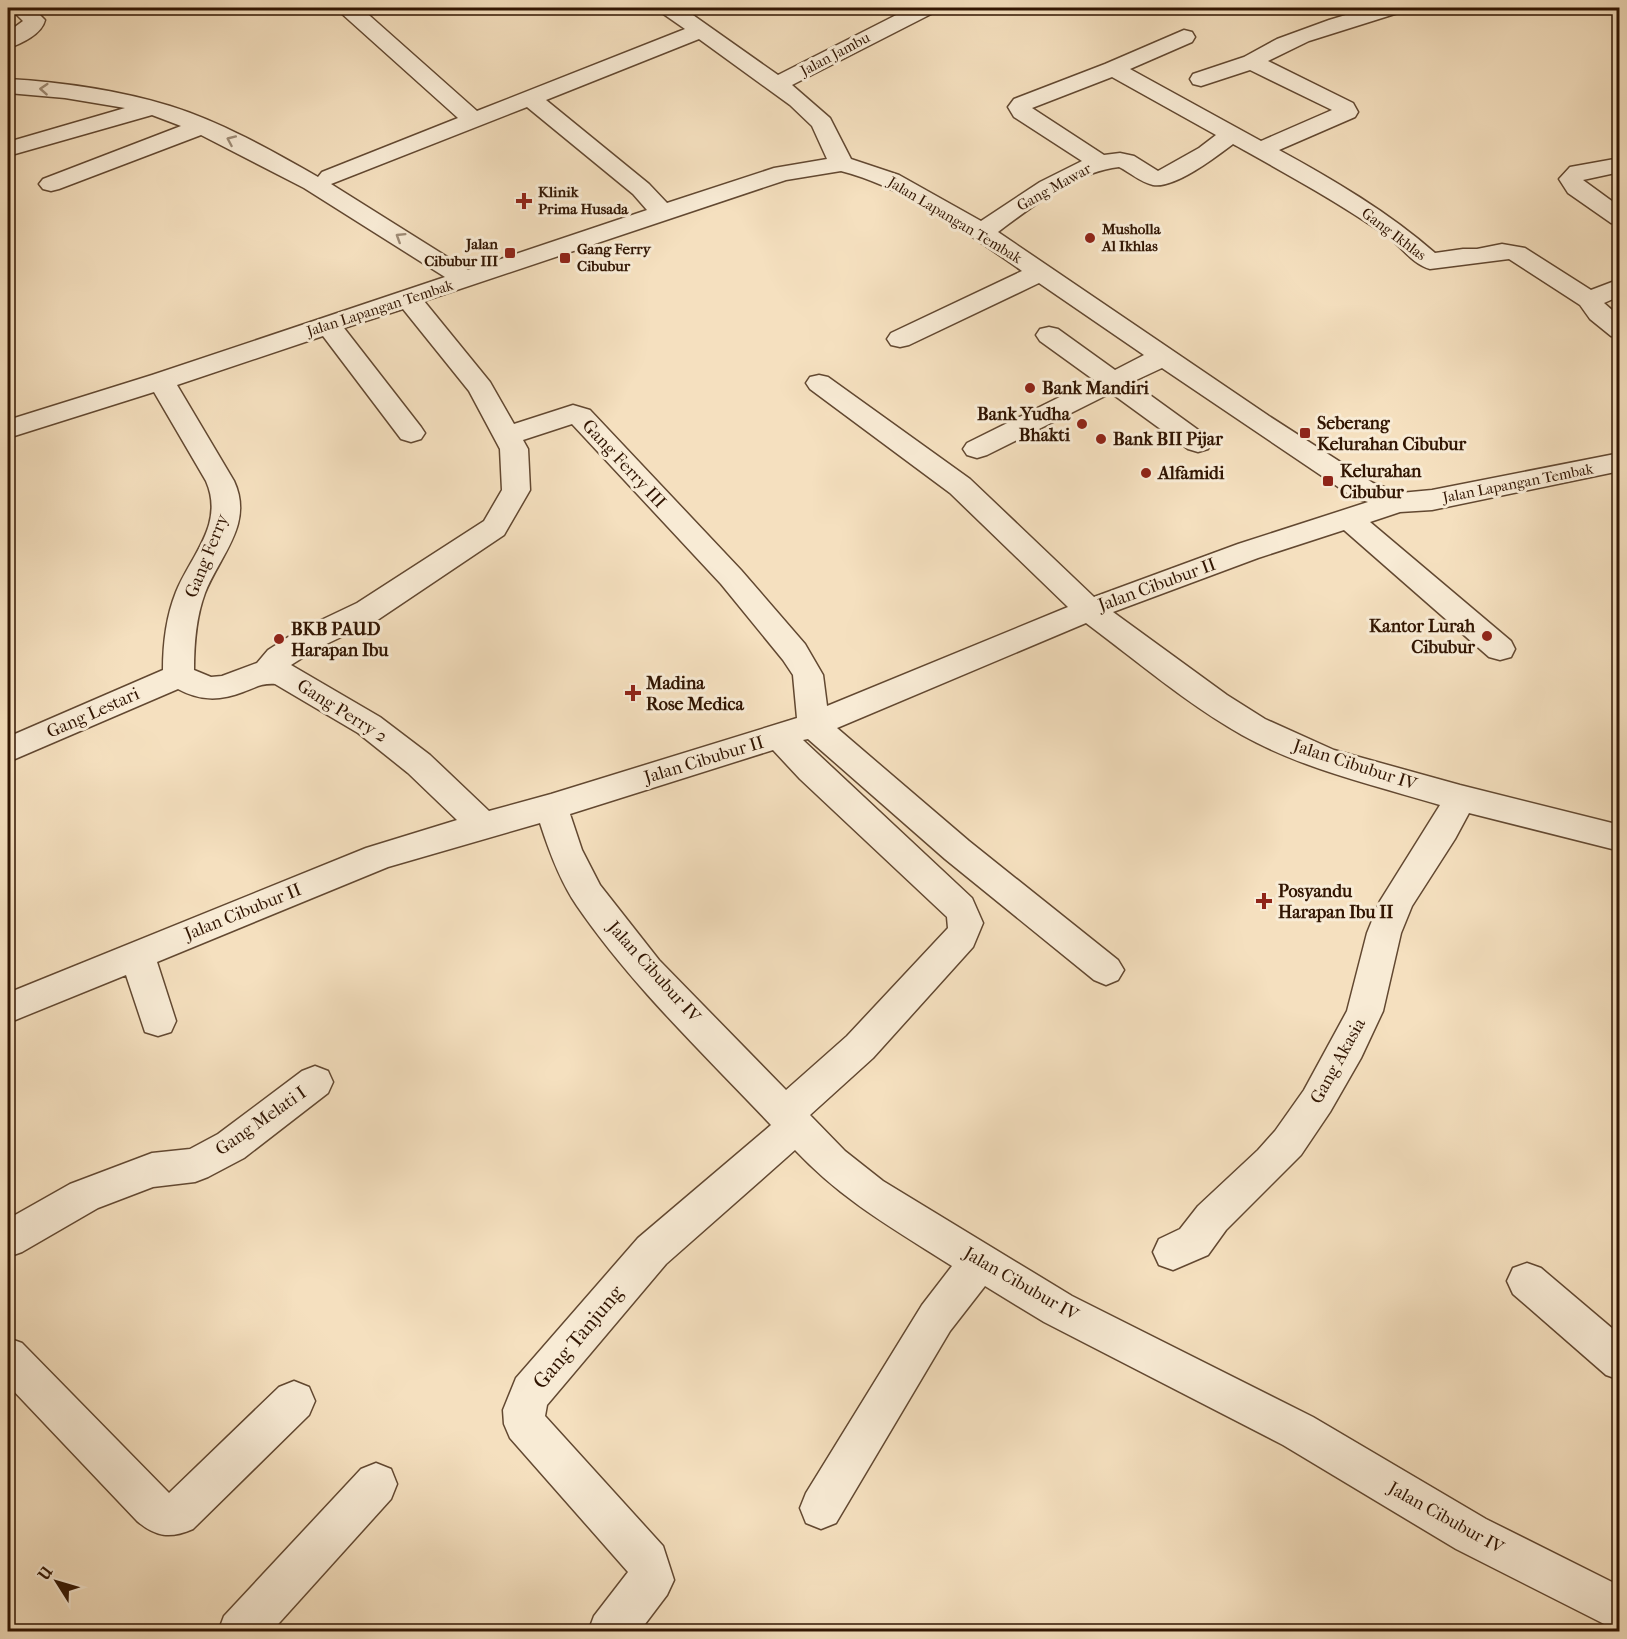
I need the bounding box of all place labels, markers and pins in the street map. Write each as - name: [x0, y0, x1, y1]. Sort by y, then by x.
- place label: Klinik Prima Husada: [538, 183, 629, 218]
- marker: Klinik Prima Husada: [515, 192, 533, 210]
- place label: Musholla Al Ikhlas: [1101, 220, 1162, 255]
- marker: Musholla Al Ikhlas: [1083, 231, 1097, 245]
- place label: Jalan Cibubur III: [424, 235, 498, 270]
- place label: Gang Ferry Cibubur: [577, 240, 652, 275]
- marker: Jalan Cibubur III: [503, 246, 517, 260]
- marker: Gang Ferry Cibubur: [558, 251, 572, 265]
- place label: Bank Mandiri: [1042, 378, 1150, 399]
- marker: Bank Mandiri: [1023, 381, 1037, 395]
- place label: Bank Yudha Bhakti: [977, 404, 1071, 446]
- place label: Seberang Kelurahan Cibubur: [1317, 413, 1466, 455]
- marker: Bank Yudha Bhakti: [1075, 417, 1089, 431]
- marker: Seberang Kelurahan Cibubur: [1298, 426, 1312, 440]
- place label: Bank BII Pijar: [1113, 429, 1223, 450]
- marker: Bank BII Pijar: [1094, 432, 1108, 446]
- place label: Kelurahan Cibubur: [1340, 461, 1422, 503]
- place label: Alfamidi: [1157, 463, 1225, 484]
- marker: Alfamidi: [1139, 466, 1153, 480]
- marker: Kelurahan Cibubur: [1321, 474, 1335, 488]
- place label: Kantor Lurah Cibubur: [1369, 616, 1476, 658]
- place label: BKB PAUD Harapan Ibu: [291, 619, 389, 661]
- marker: Kantor Lurah Cibubur: [1480, 629, 1494, 643]
- marker: BKB PAUD Harapan Ibu: [272, 632, 286, 646]
- place label: Madina Rose Medica: [645, 673, 744, 715]
- marker: Madina Rose Medica: [624, 684, 642, 702]
- place label: Posyandu Harapan Ibu II: [1278, 881, 1393, 923]
- marker: Posyandu Harapan Ibu II: [1255, 892, 1273, 910]

